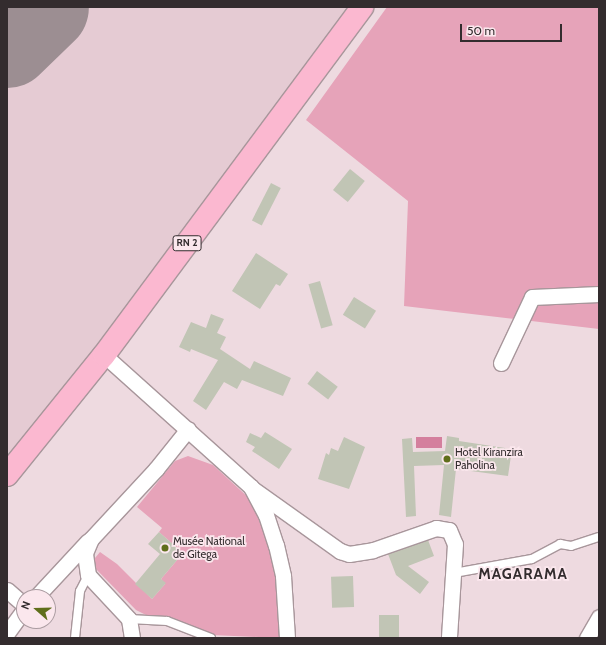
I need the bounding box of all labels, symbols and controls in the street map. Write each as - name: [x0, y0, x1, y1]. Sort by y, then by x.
- scale bar: [462, 16, 564, 42]
- text: 50 m: [467, 23, 495, 38]
- road number: RN 2: [172, 235, 202, 251]
- place label: Hotel Kiranzira Paholina: [455, 446, 523, 472]
- marker: Hotel Kiranzira Paholina: [442, 454, 452, 464]
- place label: Musée National de Gitega: [173, 535, 245, 561]
- marker: Musée National de Gitega: [160, 543, 170, 553]
- district label: MAGARAMA: [478, 566, 568, 584]
- north arrow: [16, 589, 56, 629]
- text: N: [18, 599, 34, 611]

